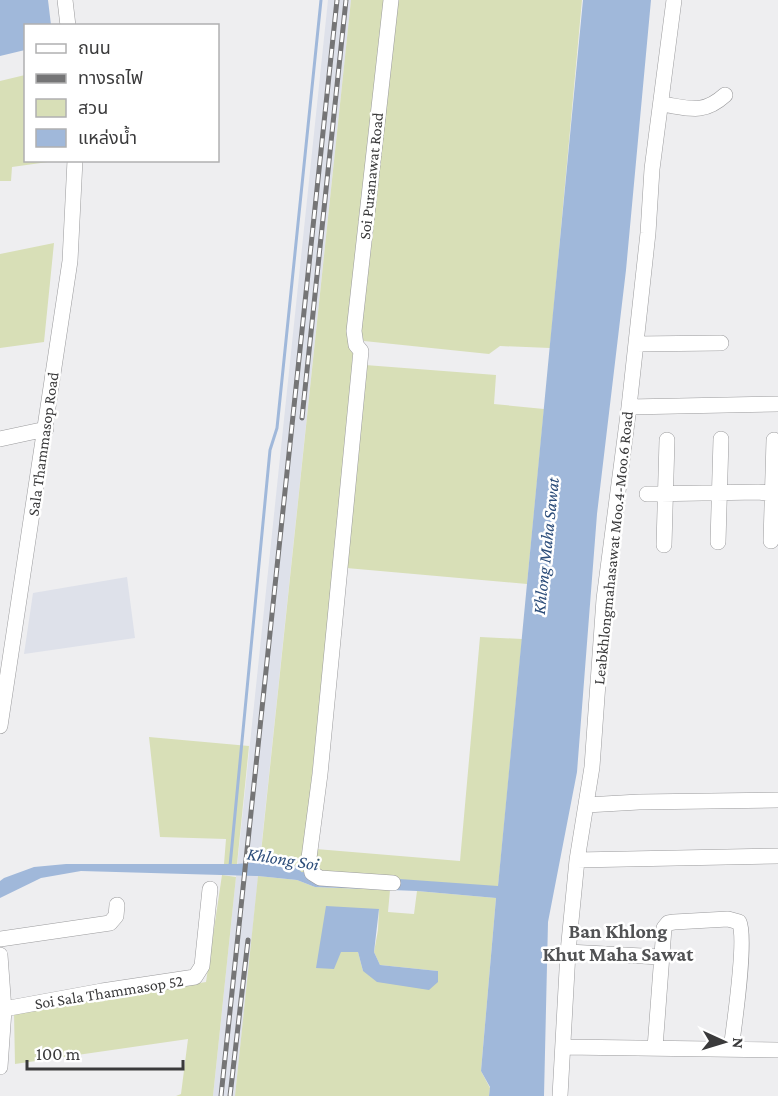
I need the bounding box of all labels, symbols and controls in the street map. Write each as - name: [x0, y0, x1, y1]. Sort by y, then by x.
- legend: [24, 24, 219, 162]
- text: ถนน: [78, 38, 111, 58]
- text: ทางรถไฟ: [78, 68, 143, 88]
- text: สวน: [78, 98, 108, 118]
- street label: Soi Puranawat Road: [356, 111, 386, 240]
- text: แหล่งน้ำ: [78, 125, 137, 148]
- street label: Sala Thammasop Road: [24, 370, 63, 517]
- street label: Leabkhlongmahasawat Moo.4-Moo.6 Road: [590, 410, 637, 686]
- water label: Khlong Maha Sawat: [529, 476, 563, 616]
- water label: Khlong Soi: [246, 843, 321, 875]
- district label: Ban Khlong Khut Maha Sawat: [542, 920, 694, 965]
- street label: Soi Sala Thammasop 52: [33, 972, 185, 1013]
- north arrow: [694, 1012, 754, 1072]
- scale bar: [27, 1033, 183, 1071]
- text: N: [730, 1037, 747, 1049]
- text: 100 m: [36, 1044, 81, 1064]

